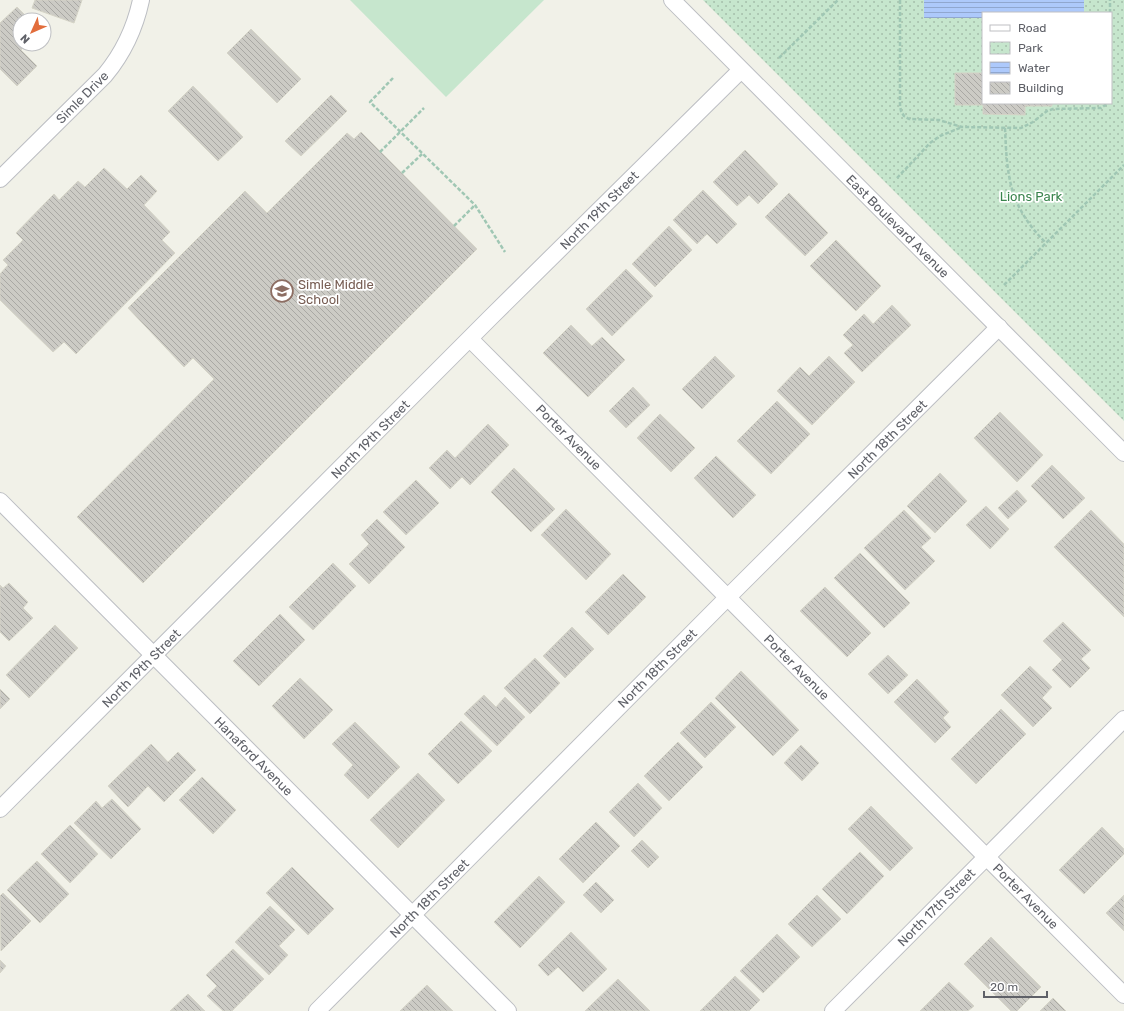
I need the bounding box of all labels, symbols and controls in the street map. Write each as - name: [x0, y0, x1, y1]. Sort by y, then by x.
- north arrow: [12, 12, 52, 52]
- legend: [982, 12, 1112, 104]
- text: Road: [1018, 21, 1046, 35]
- text: N: [18, 31, 33, 46]
- text: Park: [1018, 41, 1044, 55]
- text: Water: [1018, 61, 1050, 75]
- street label: Simle Drive: [53, 68, 112, 127]
- text: Building: [1018, 81, 1064, 95]
- street label: North 19th Street: [557, 168, 642, 253]
- street label: East Boulevard Avenue: [843, 172, 952, 281]
- park label: Lions Park: [1000, 189, 1063, 204]
- place label: Simle Middle School: [298, 277, 374, 307]
- school or university icon: Simle Middle School: [269, 278, 295, 304]
- street label: North 19th Street: [328, 397, 413, 482]
- street label: North 18th Street: [845, 397, 930, 482]
- street label: Porter Avenue: [533, 402, 604, 473]
- street label: North 19th Street: [99, 626, 184, 711]
- street label: North 18th Street: [615, 626, 700, 711]
- street label: Porter Avenue: [761, 632, 832, 703]
- street label: Hanaford Avenue: [211, 714, 296, 799]
- street label: North 18th Street: [387, 856, 472, 941]
- street label: Porter Avenue: [990, 861, 1061, 932]
- street label: North 17th Street: [894, 865, 978, 949]
- scale bar: [984, 973, 1047, 999]
- text: 20 m: [990, 980, 1018, 994]

